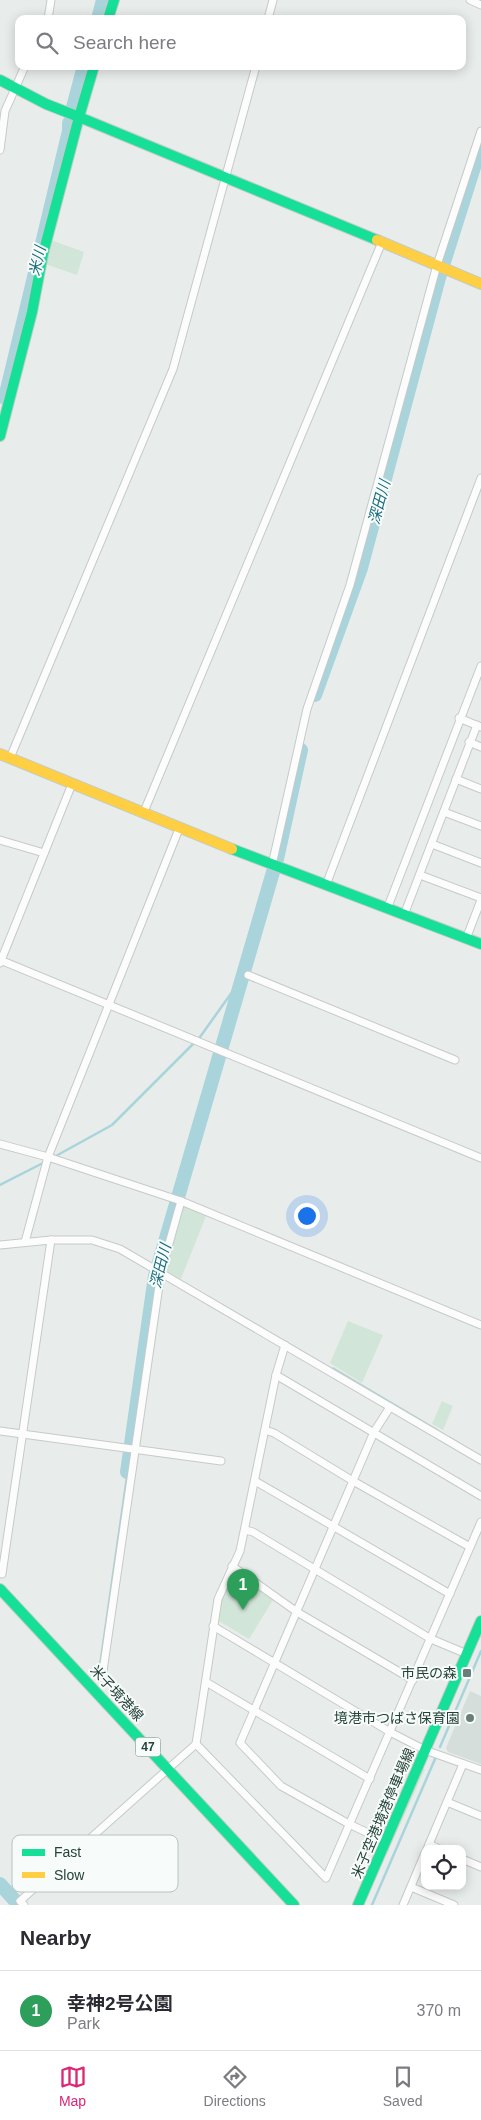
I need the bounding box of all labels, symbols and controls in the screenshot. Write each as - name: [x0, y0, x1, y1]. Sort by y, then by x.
- search box: [15, 15, 466, 70]
- icon: search: [33, 29, 61, 57]
- text: Search here: [73, 32, 177, 53]
- water label: 米川: [25, 243, 49, 278]
- water label: 深田川: [365, 476, 394, 526]
- your location: [294, 1203, 320, 1229]
- water label: 深田川: [146, 1240, 174, 1290]
- pin: 1: [227, 1569, 259, 1610]
- street label: 米子境港線: [87, 1662, 147, 1724]
- place label: 市民の森: [401, 1665, 457, 1681]
- marker: 市民の森: [461, 1667, 473, 1679]
- place label: 境港市つばさ保育園: [334, 1710, 460, 1726]
- marker: 境港市つばさ保育園: [464, 1712, 476, 1724]
- road number: 47: [136, 1738, 160, 1756]
- street label: 米子空港境港停車場線: [348, 1745, 418, 1881]
- legend: [12, 1835, 178, 1892]
- text: Fast: [54, 1844, 81, 1860]
- map controls: [421, 1845, 466, 1890]
- button: locate: [421, 1845, 466, 1890]
- text: Slow: [54, 1867, 85, 1883]
- text: Nearby: [20, 1926, 91, 1949]
- text: 幸神2号公園: [67, 1993, 173, 2014]
- text: 1: [32, 2002, 40, 2019]
- text: 370 m: [417, 2002, 461, 2019]
- text: Park: [67, 2015, 100, 2032]
- tab: Map: [59, 2063, 87, 2109]
- tab: Directions: [204, 2063, 266, 2109]
- tab: Saved: [383, 2063, 422, 2109]

